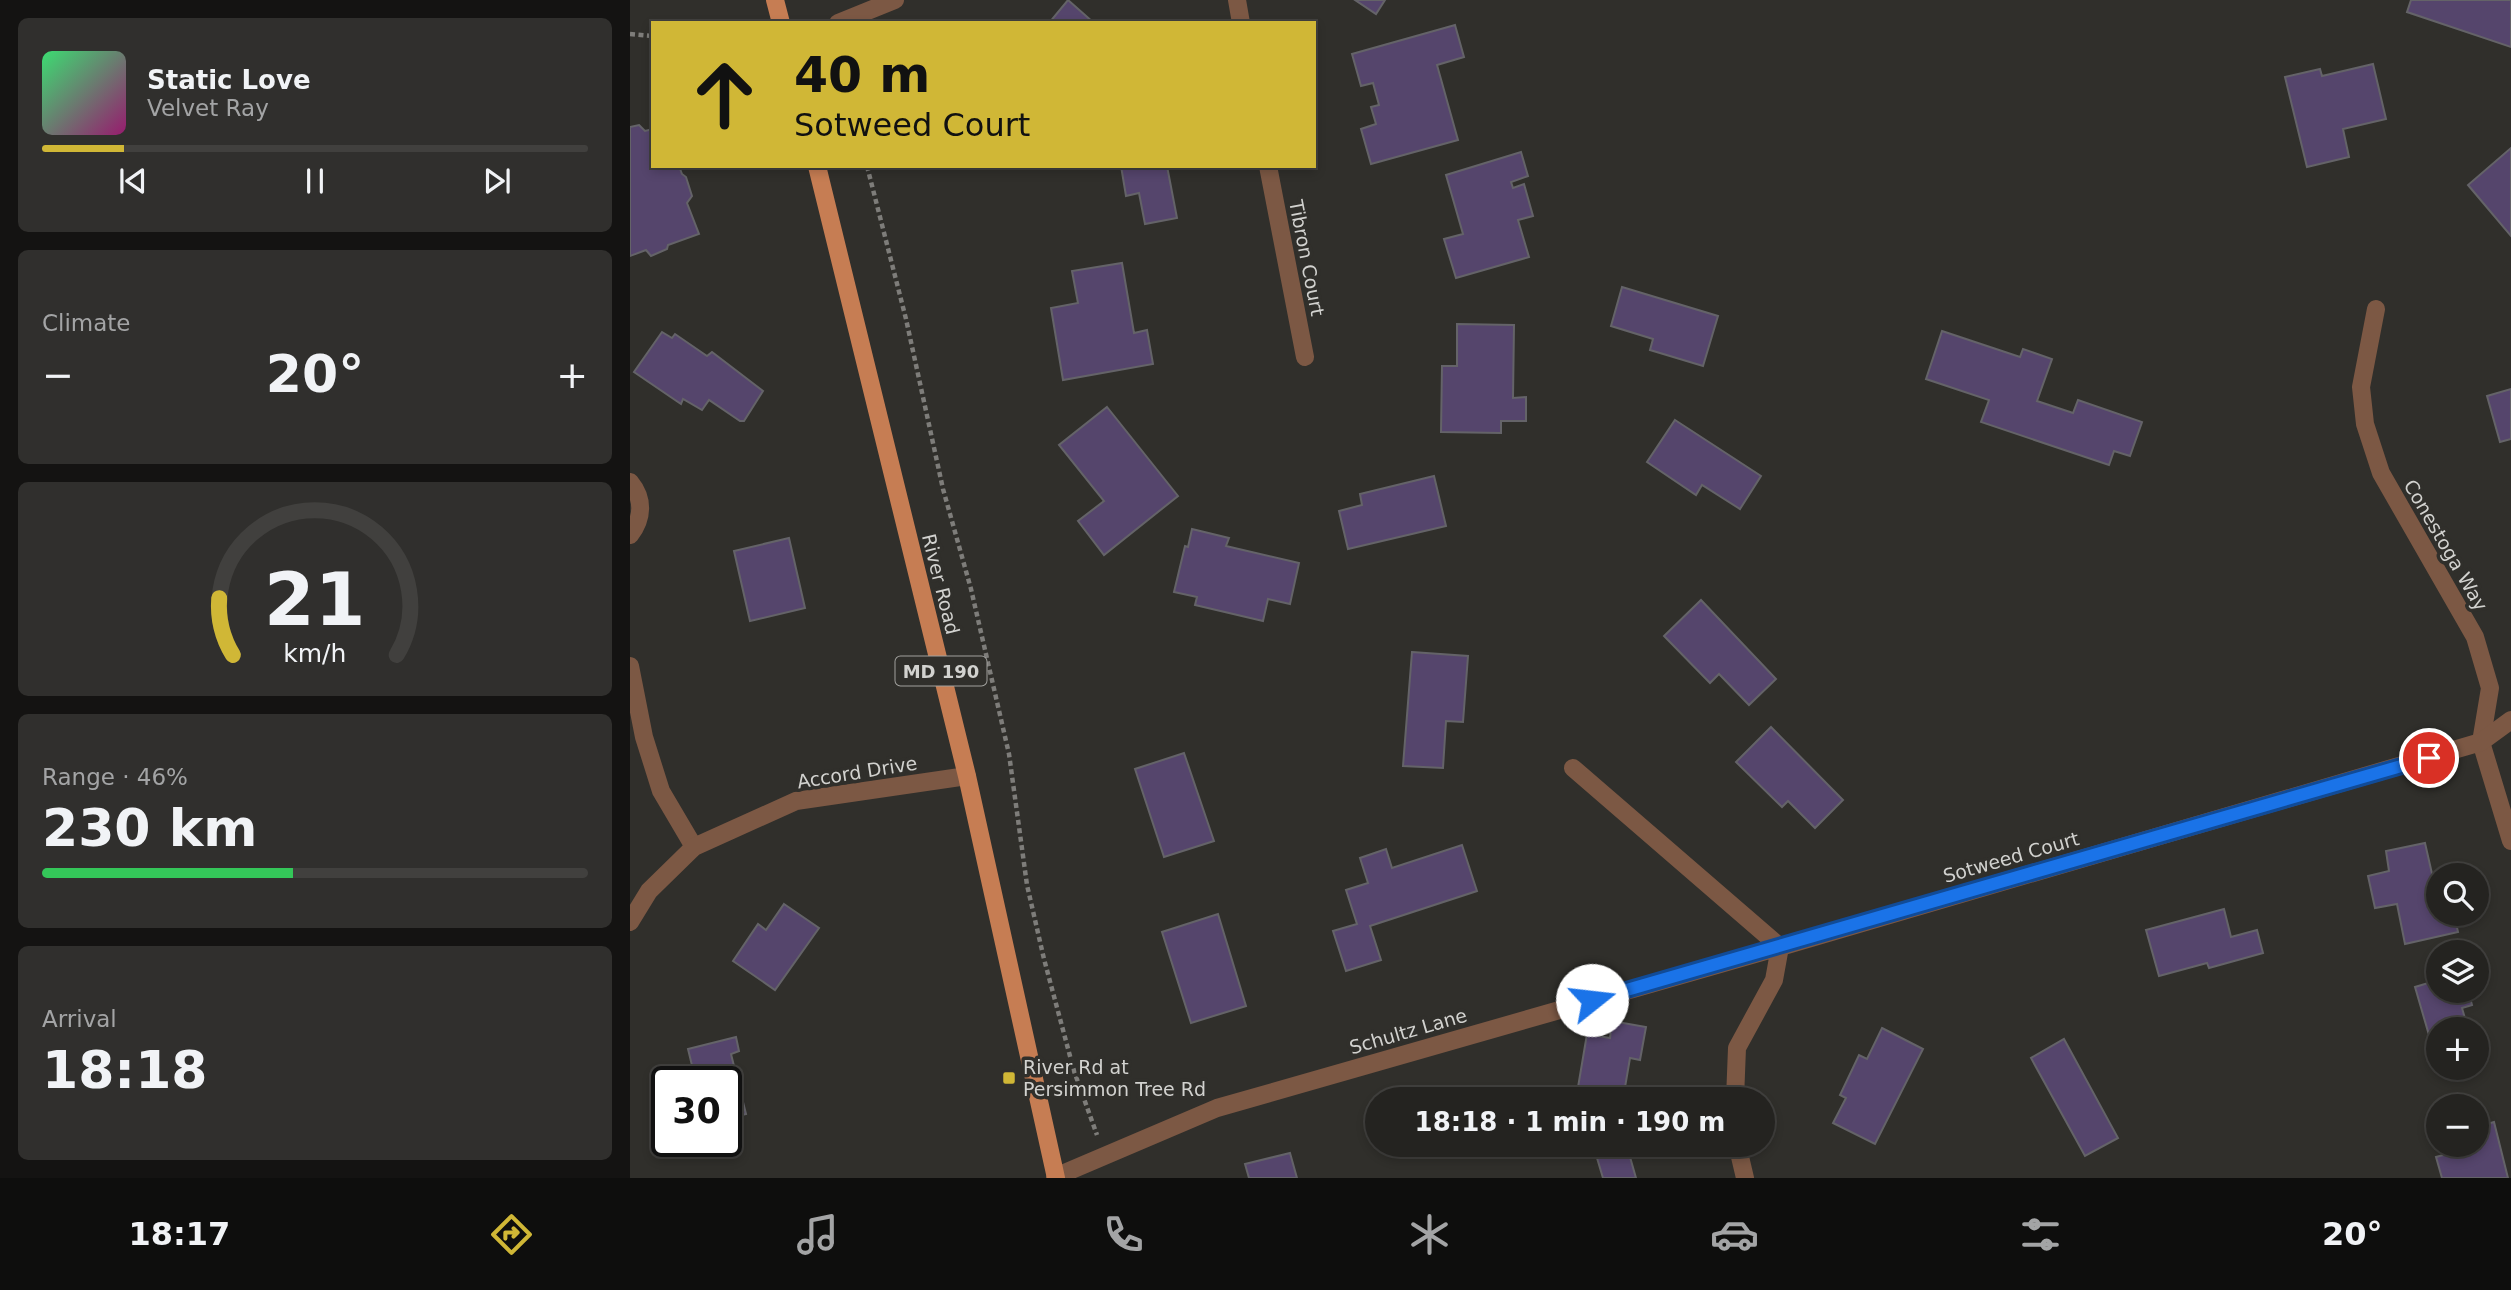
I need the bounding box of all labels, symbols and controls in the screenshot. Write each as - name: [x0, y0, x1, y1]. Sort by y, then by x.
- text: 40 m: [794, 47, 930, 104]
- icon: ahead: [679, 49, 770, 140]
- text: Static Love: [147, 65, 311, 95]
- text: Velvet Ray: [147, 95, 269, 121]
- text: Sotweed Court: [794, 106, 1030, 144]
- icon: previous: [114, 162, 152, 200]
- icon: pause: [296, 162, 334, 200]
- icon: next: [478, 162, 516, 200]
- street label: Tibron Court: [1285, 197, 1329, 318]
- text: Climate: [42, 310, 131, 336]
- text: 20°: [266, 344, 364, 404]
- text: −: [42, 353, 74, 397]
- text: +: [556, 353, 588, 397]
- street label: Conestoga Way: [2400, 475, 2492, 615]
- street label: River Road: [918, 531, 964, 637]
- text: 21: [264, 557, 366, 642]
- text: km/h: [283, 639, 347, 668]
- road number: MD 190: [896, 656, 986, 686]
- pin: [2399, 728, 2459, 788]
- icon: arrive: [2410, 739, 2448, 777]
- street label: Accord Drive: [795, 752, 919, 792]
- text: Range · 46%: [42, 764, 188, 790]
- text: 230 km: [42, 798, 257, 858]
- street label: Sotweed Court: [1941, 827, 2081, 887]
- map controls: [2426, 863, 2489, 1157]
- button: search: [2426, 863, 2489, 926]
- button: layers: [2426, 940, 2489, 1003]
- position arrow: [1555, 963, 1629, 1037]
- street label: Schultz Lane: [1347, 1004, 1469, 1058]
- text: Arrival: [42, 1006, 117, 1032]
- button: +: [2426, 1017, 2489, 1080]
- text: 18:18: [42, 1040, 208, 1100]
- place label: River Rd at Persimmon Tree Rd: [1023, 1056, 1206, 1100]
- speed limit sign: 30: [651, 1066, 742, 1157]
- marker: River Rd at Persimmon Tree Rd: [1001, 1070, 1017, 1086]
- button: −: [2426, 1094, 2489, 1157]
- text: 18:18 · 1 min · 190 m: [1415, 1107, 1725, 1137]
- icon: directions: [487, 1210, 536, 1259]
- icon: music: [793, 1210, 842, 1259]
- icon: phone: [1099, 1210, 1148, 1259]
- icon: climate: [1405, 1210, 1454, 1259]
- icon: car: [1710, 1210, 1759, 1259]
- icon: filters: [2016, 1210, 2065, 1259]
- text: 18:17: [128, 1215, 230, 1253]
- text: 20°: [2322, 1215, 2382, 1253]

